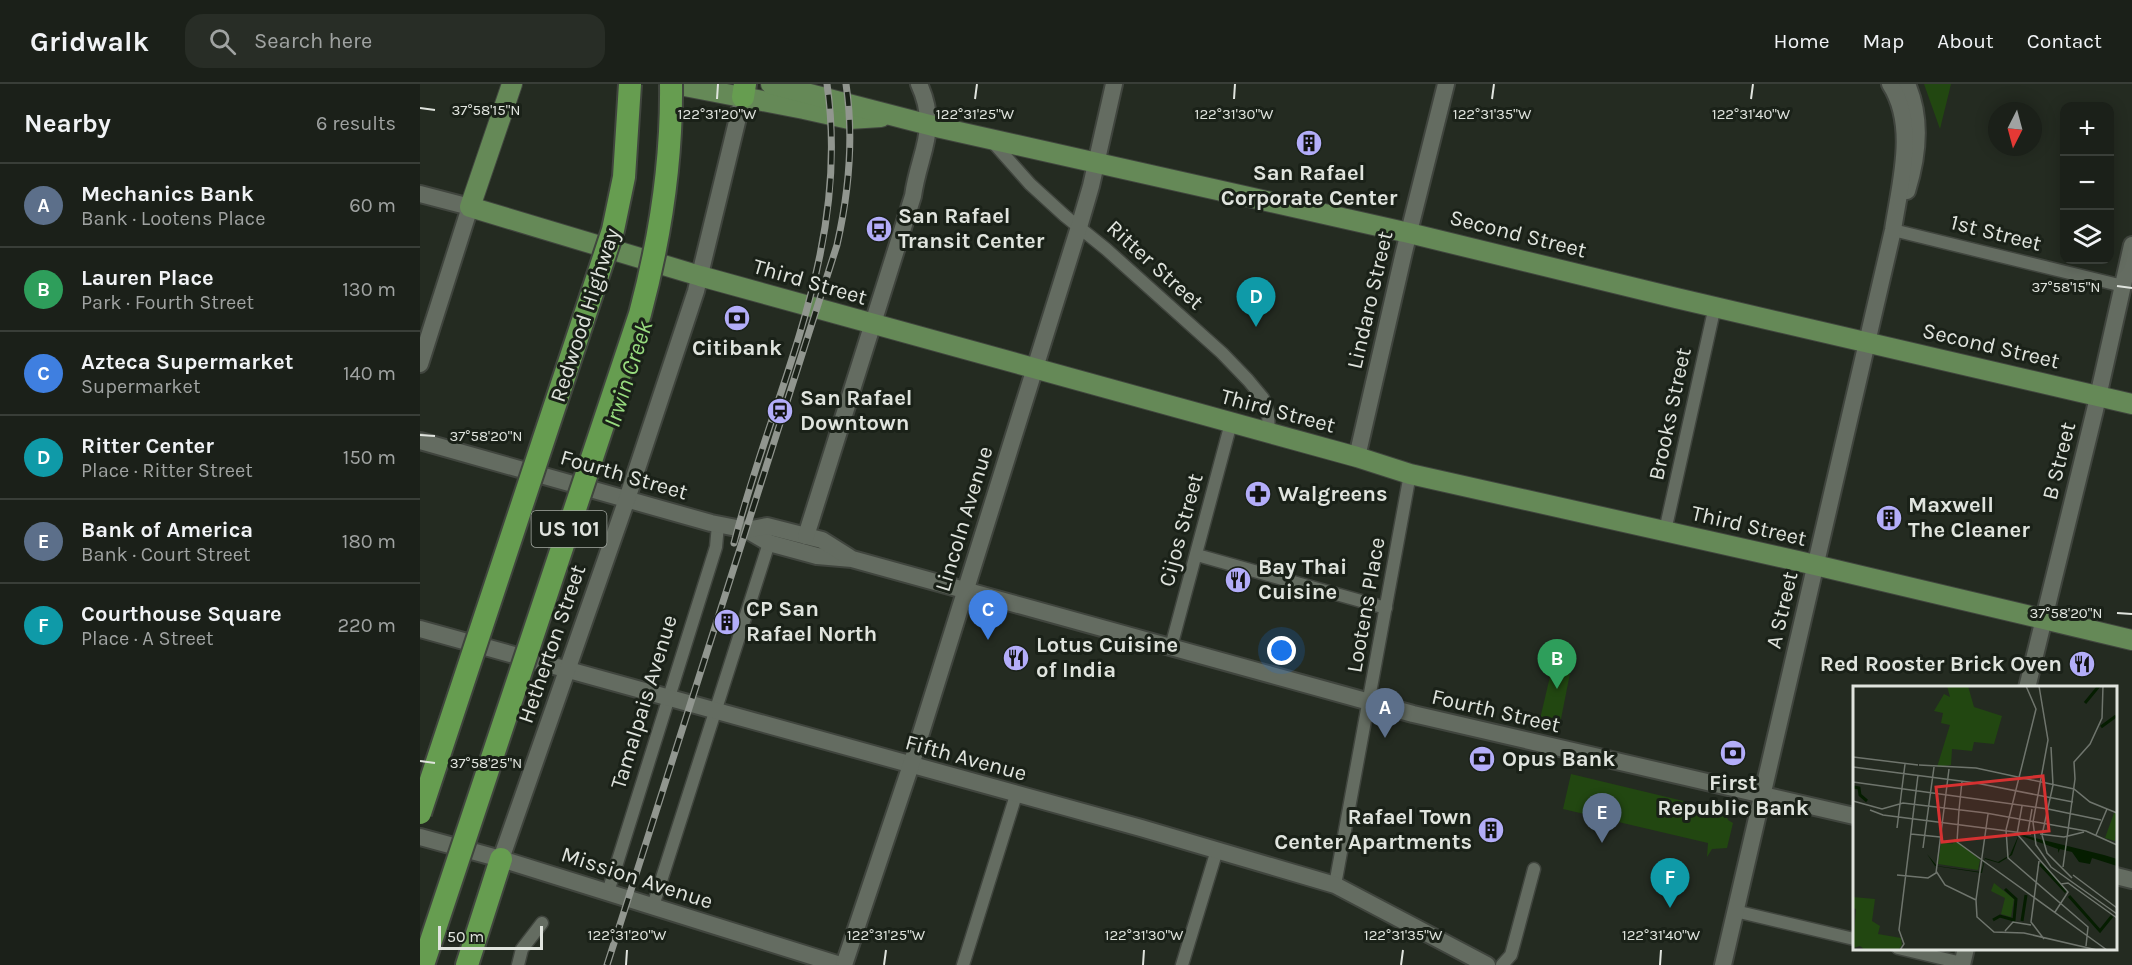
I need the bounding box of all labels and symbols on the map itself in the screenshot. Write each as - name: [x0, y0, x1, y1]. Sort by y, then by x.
- text: 37°58'15"N: [452, 101, 520, 119]
- north arrow: [1988, 102, 2042, 156]
- text: 122°31'20"W: [678, 105, 757, 123]
- text: 122°31'25"W: [936, 105, 1015, 123]
- text: 122°31'30"W: [1194, 105, 1274, 123]
- text: 122°31'35"W: [1453, 105, 1532, 123]
- text: 122°31'40"W: [1712, 105, 1791, 123]
- building icon: San Rafael Corporate Center: [1294, 128, 1324, 158]
- place label: San Rafael Corporate Center: [1221, 160, 1398, 211]
- place label: San Rafael Transit Center: [898, 203, 1045, 254]
- street label: Second Street: [1447, 204, 1589, 264]
- street label: 1st Street: [1948, 209, 2044, 257]
- bus stop icon: San Rafael Transit Center: [864, 214, 894, 244]
- street label: Ritter Street: [1101, 215, 1209, 315]
- street label: Redwood Highway: [545, 225, 625, 405]
- street label: Lindaro Street: [1341, 228, 1399, 372]
- street label: Third Street: [750, 253, 870, 311]
- pin: D: [1236, 278, 1276, 327]
- text: 37°58'15"N: [2032, 278, 2100, 296]
- bank icon: Citibank: [722, 303, 752, 333]
- water label: Irwin Creek: [598, 316, 659, 431]
- street label: Second Street: [1920, 318, 2062, 374]
- place label: Citibank: [692, 335, 782, 361]
- street label: Brooks Street: [1643, 345, 1697, 483]
- street label: Third Street: [1218, 383, 1338, 439]
- place label: San Rafael Downtown: [800, 385, 913, 436]
- station icon: San Rafael Downtown: [765, 396, 795, 426]
- street label: B Street: [2037, 419, 2081, 503]
- text: 37°58'20"N: [449, 427, 523, 445]
- street label: Lincoln Avenue: [930, 443, 998, 595]
- street label: Fourth Street: [557, 444, 691, 506]
- street label: Cijos Street: [1153, 471, 1209, 589]
- pharmacy icon: Walgreens: [1243, 479, 1273, 509]
- place label: Walgreens: [1278, 481, 1388, 507]
- place label: Maxwell The Cleaner: [1908, 492, 2030, 543]
- street label: Third Street: [1689, 500, 1809, 552]
- building icon: Maxwell The Cleaner: [1874, 503, 1904, 533]
- road number: US 101: [532, 511, 606, 547]
- street label: Lootens Place: [1341, 535, 1391, 675]
- place label: Bay Thai Cuisine: [1258, 554, 1347, 605]
- street label: Hetherton Street: [513, 561, 591, 727]
- restaurant icon: Bay Thai Cuisine: [1223, 565, 1253, 595]
- street label: A Street: [1761, 569, 1803, 651]
- pin: C: [968, 590, 1008, 640]
- place label: CP San Rafael North: [746, 596, 877, 647]
- text: 37°58'20"N: [2029, 604, 2103, 622]
- building icon: CP San Rafael North: [712, 607, 742, 637]
- street label: Tamalpais Avenue: [605, 612, 683, 792]
- place label: Lotus Cuisine of India: [1036, 632, 1178, 683]
- your location: [1267, 636, 1296, 665]
- pin: B: [1538, 640, 1576, 689]
- restaurant icon: Lotus Cuisine of India: [1001, 643, 1031, 673]
- restaurant icon: Red Rooster Brick Oven: [2067, 649, 2097, 679]
- place label: Red Rooster Brick Oven: [1820, 651, 2062, 677]
- street label: Fourth Street: [1429, 684, 1563, 738]
- inset map: [1853, 686, 2117, 950]
- pin: A: [1366, 688, 1404, 738]
- street label: Fifth Avenue: [902, 729, 1030, 787]
- bank icon: First Republic Bank: [1718, 738, 1748, 768]
- bank icon: Opus Bank: [1467, 744, 1497, 774]
- place label: Opus Bank: [1502, 746, 1615, 772]
- text: 37°58'25"N: [450, 754, 522, 772]
- place label: First Republic Bank: [1657, 770, 1809, 821]
- pin: E: [1582, 794, 1622, 843]
- place label: Rafael Town Center Apartments: [1274, 804, 1472, 855]
- building icon: Rafael Town Center Apartments: [1476, 815, 1506, 845]
- street label: Mission Avenue: [558, 841, 716, 915]
- pin: F: [1650, 858, 1690, 908]
- scale bar: [438, 923, 543, 950]
- text: 122°31'20"W: [588, 926, 667, 944]
- text: 122°31'25"W: [847, 926, 926, 944]
- text: 122°31'30"W: [1104, 926, 1184, 944]
- text: 122°31'35"W: [1364, 926, 1443, 944]
- text: 122°31'40"W: [1622, 926, 1701, 944]

